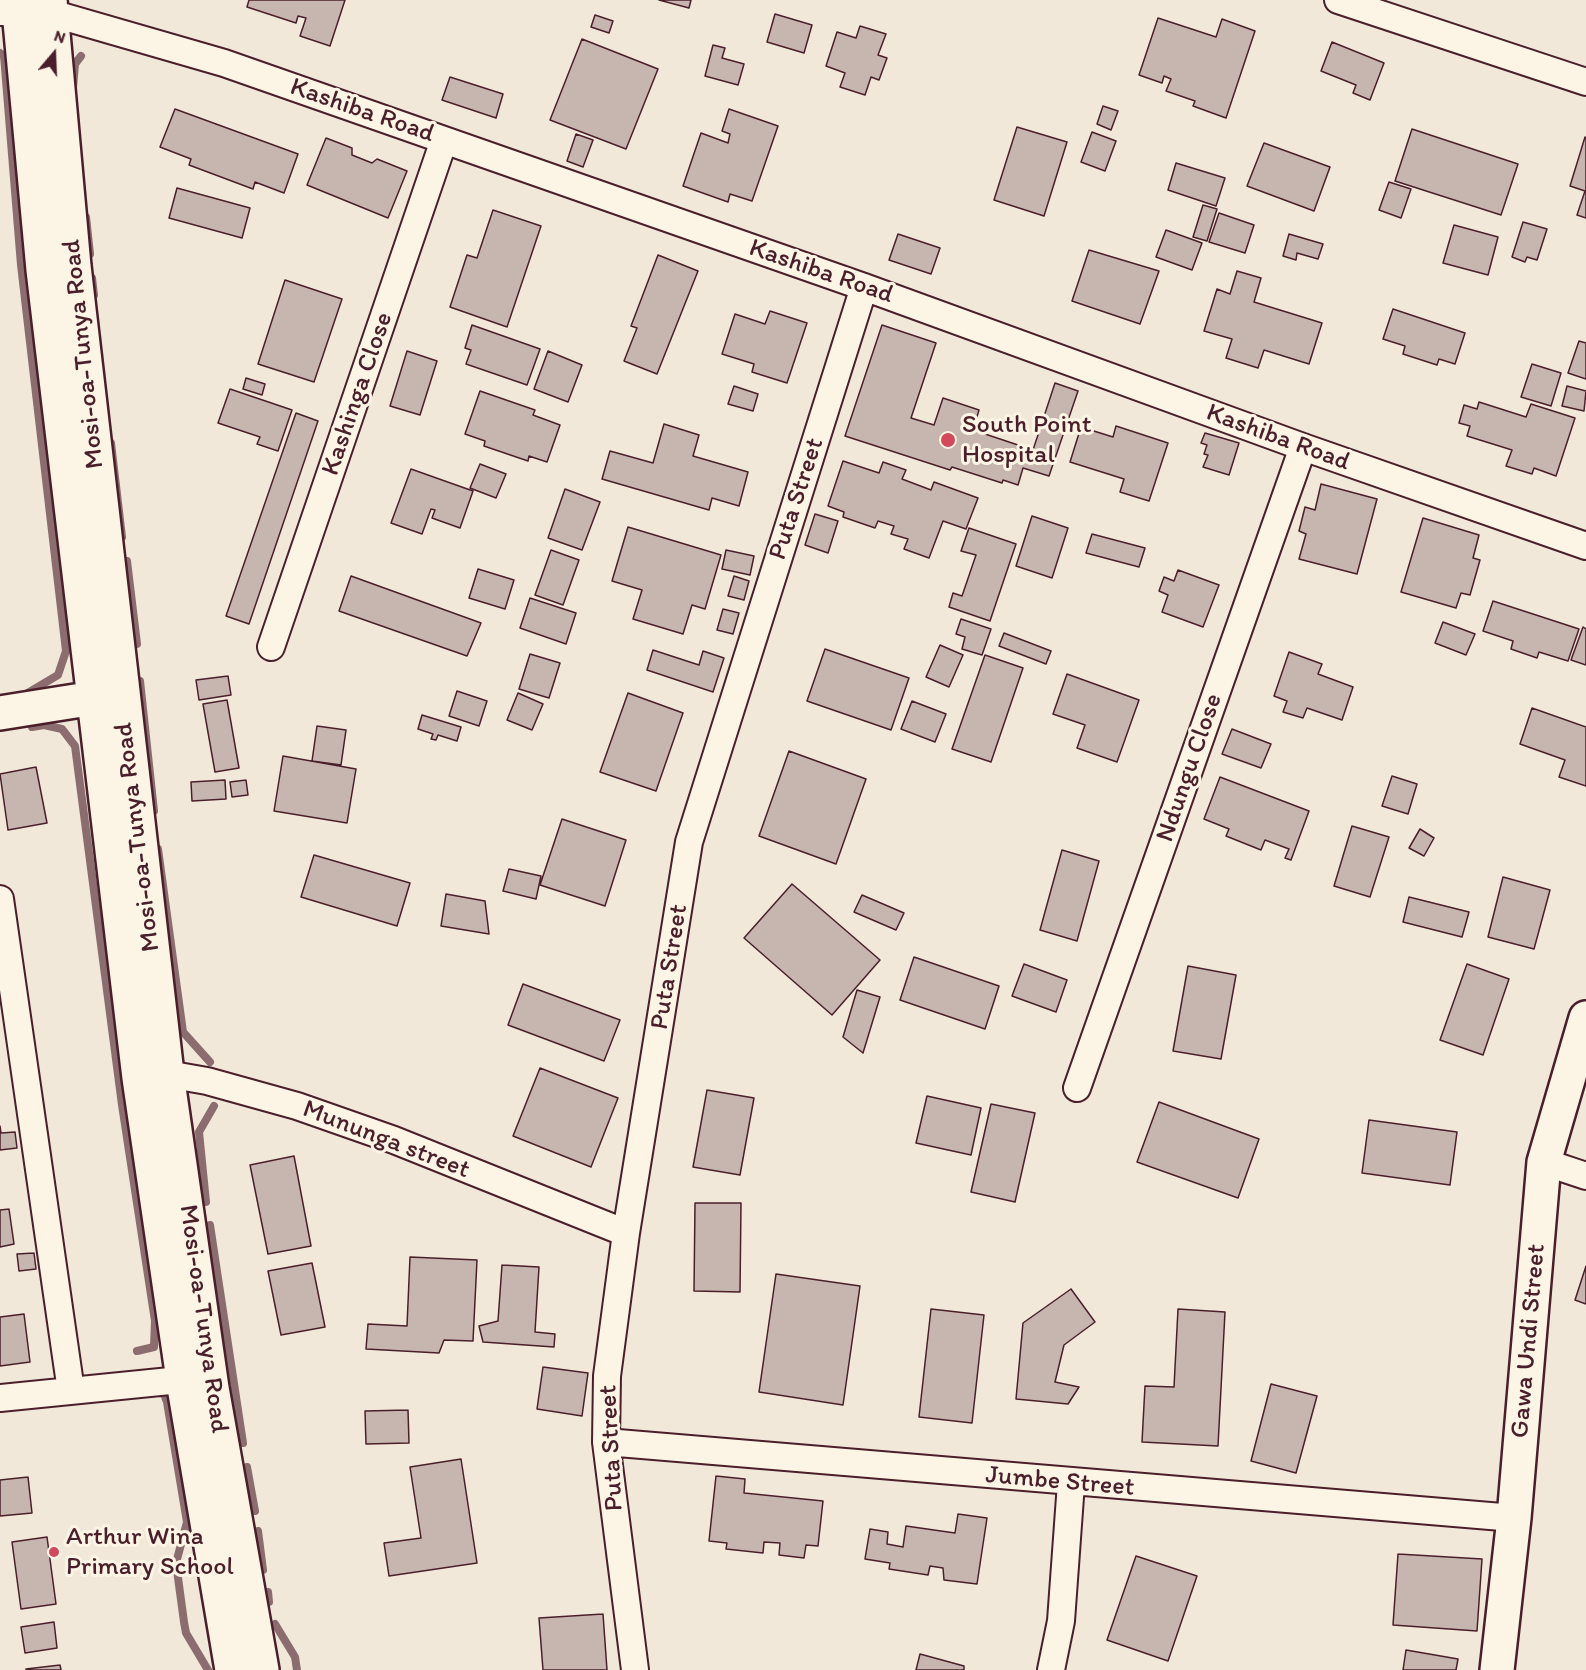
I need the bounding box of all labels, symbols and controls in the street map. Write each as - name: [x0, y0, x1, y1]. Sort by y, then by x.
- north arrow: [24, 24, 84, 84]
- text: N: [52, 26, 68, 47]
- street label: Kashiba Road: [286, 72, 438, 150]
- street label: Kashiba Road: [745, 233, 897, 311]
- street label: Mosi-oa-Tunya Road: [56, 238, 112, 470]
- street label: Kashinga Close: [316, 308, 400, 480]
- street label: Kashiba Road: [1202, 398, 1354, 478]
- place label: South Point Hospital: [962, 409, 1091, 470]
- marker: South Point Hospital: [939, 431, 957, 449]
- street label: Puta Street: [763, 434, 831, 564]
- street label: Ndungu Close: [1150, 690, 1230, 846]
- street label: Mosi-oa-Tunya Road: [108, 721, 168, 953]
- street label: Puta Street: [645, 902, 695, 1032]
- street label: Mununga street: [298, 1094, 474, 1186]
- street label: Mosi-oa-Tunya Road: [172, 1203, 234, 1435]
- street label: Gawa Undi Street: [1505, 1243, 1553, 1439]
- street label: Puta Street: [593, 1384, 631, 1512]
- street label: Jumbe Street: [984, 1460, 1136, 1504]
- place label: Arthur Wina Primary School: [66, 1521, 234, 1582]
- marker: Arthur Wina Primary School: [47, 1545, 61, 1559]

